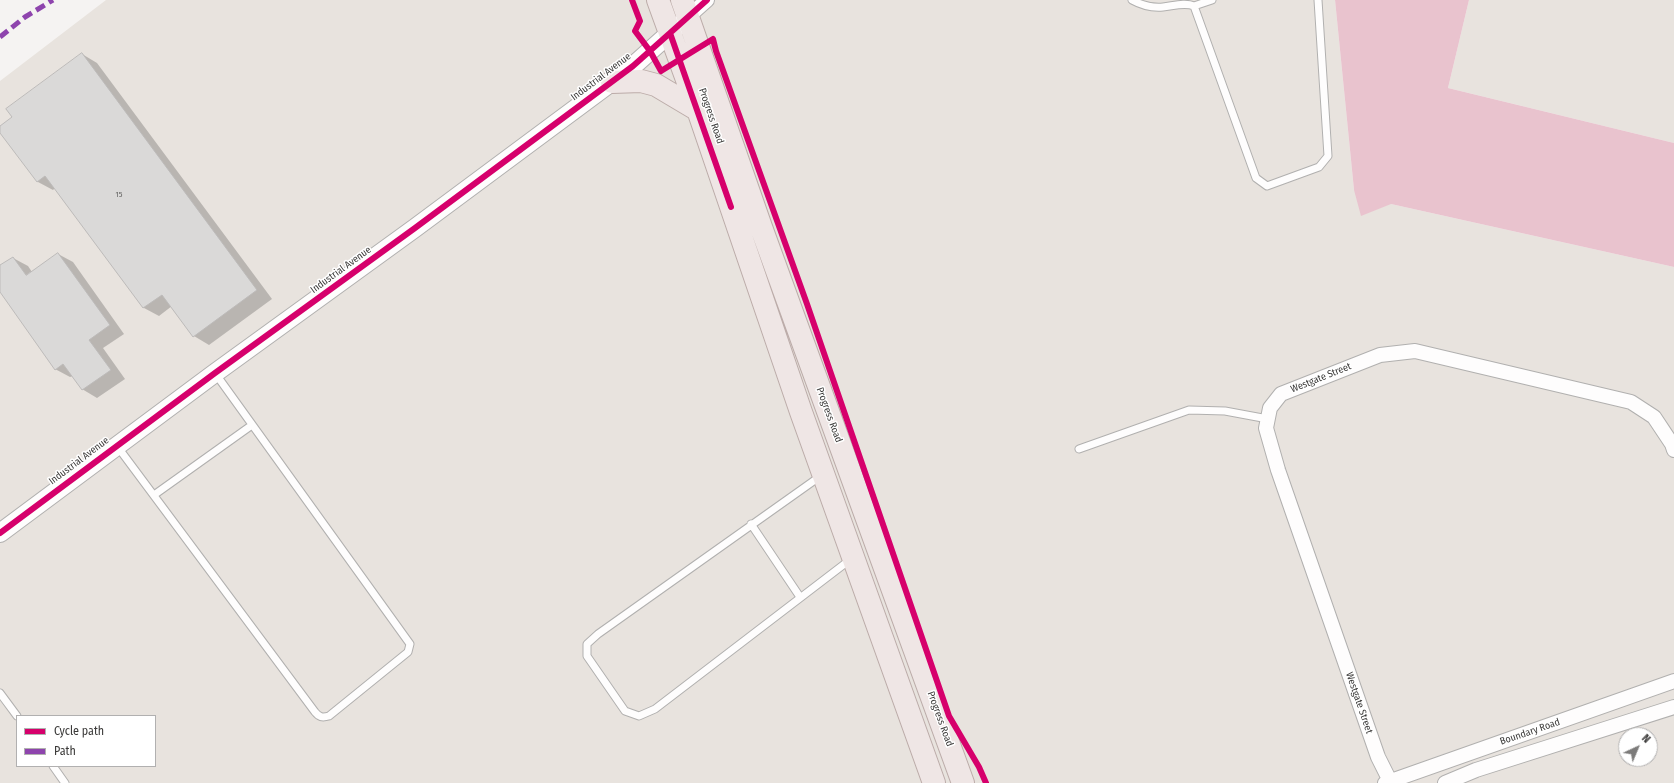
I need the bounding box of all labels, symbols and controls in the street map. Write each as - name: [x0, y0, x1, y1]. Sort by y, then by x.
- street label: Industrial Avenue: [569, 51, 633, 103]
- street label: Progress Road: [696, 87, 726, 145]
- house number: 15: [116, 190, 122, 200]
- street label: Industrial Avenue: [308, 244, 374, 296]
- street label: Westgate Street: [1289, 360, 1353, 396]
- street label: Progress Road: [813, 386, 845, 444]
- street label: Industrial Avenue: [47, 435, 111, 487]
- street label: Westgate Street: [1343, 671, 1375, 735]
- street label: Progress Road: [924, 690, 956, 748]
- legend: [16, 715, 156, 767]
- street label: Boundary Road: [1498, 716, 1562, 748]
- text: Cycle path: [54, 724, 104, 738]
- north arrow: [1618, 727, 1658, 767]
- text: N: [1639, 732, 1653, 746]
- text: Path: [54, 744, 76, 758]

